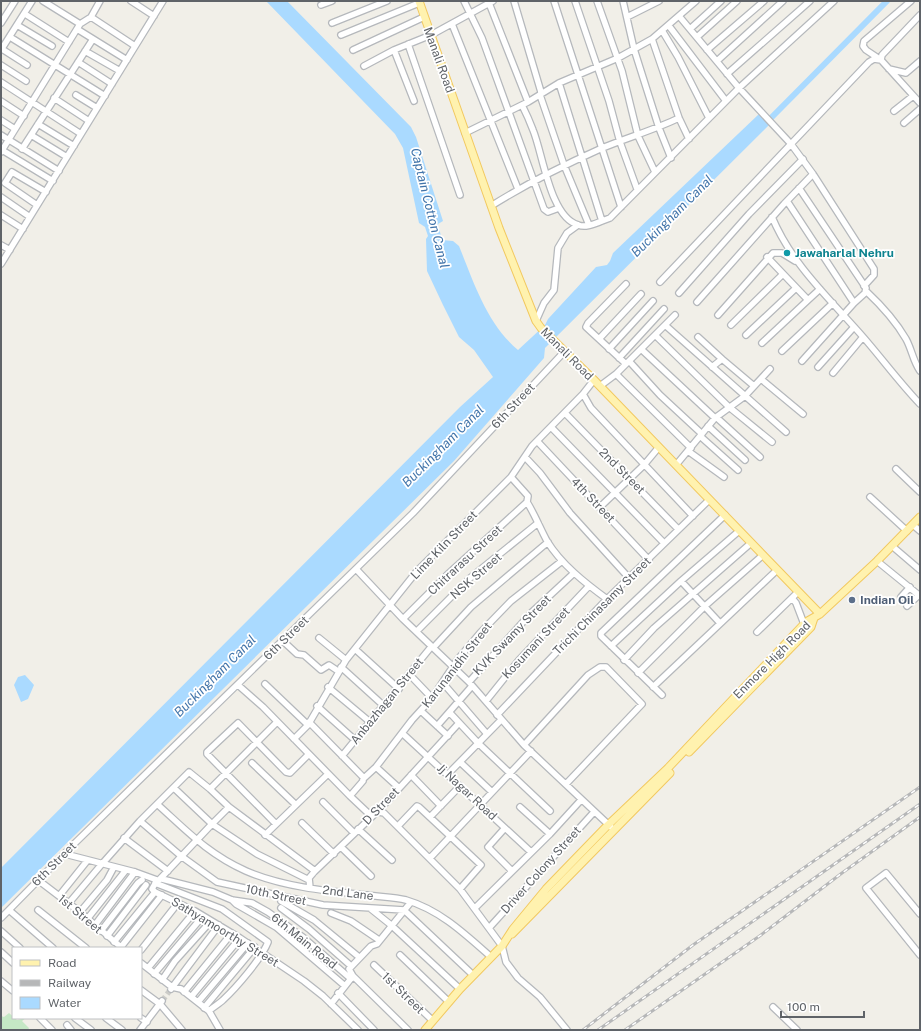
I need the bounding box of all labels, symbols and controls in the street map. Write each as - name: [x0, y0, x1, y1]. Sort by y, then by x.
- street label: Manali Road: [421, 25, 457, 95]
- water label: Captain Cotton Canal: [408, 146, 452, 270]
- water label: Buckingham Canal: [628, 172, 716, 260]
- place label: Jawaharlal Nehru: [795, 246, 894, 260]
- marker: Jawaharlal Nehru: [782, 248, 792, 258]
- street label: Manali Road: [538, 325, 596, 383]
- street label: 6th Street: [488, 380, 538, 432]
- water label: Buckingham Canal: [399, 402, 487, 490]
- street label: 2nd Street: [596, 445, 648, 497]
- street label: 4th Street: [568, 475, 618, 526]
- street label: Lime Kiln Street: [408, 508, 480, 582]
- street label: Chitrarasu Street: [425, 522, 505, 598]
- street label: NSK Street: [448, 550, 505, 602]
- street label: Trichi Chinasamy Street: [550, 554, 654, 658]
- street label: KVK Swamy Street: [470, 592, 554, 678]
- place label: Indian Oil: [860, 593, 914, 607]
- marker: Indian Oil: [847, 595, 857, 605]
- street label: Kosumani Street: [499, 604, 573, 682]
- street label: 6th Street: [261, 613, 312, 663]
- street label: Enmore High Road: [730, 618, 814, 702]
- street label: Karunanidhi Street: [419, 619, 495, 711]
- water label: Buckingham Canal: [171, 632, 259, 720]
- street label: Anbazhagan Street: [348, 655, 426, 747]
- street label: Jj Nagar Road: [434, 761, 500, 823]
- street label: D Street: [360, 784, 402, 828]
- street label: Driver Colony Street: [498, 823, 584, 917]
- street label: 6th Street: [29, 839, 79, 889]
- street label: 10th Street: [244, 882, 308, 908]
- street label: 2nd Lane: [322, 883, 374, 903]
- street label: 1st Street: [55, 891, 105, 937]
- street label: Sathyamoorthy Street: [169, 894, 282, 970]
- street label: 6th Main Road: [268, 910, 340, 972]
- legend: [12, 947, 142, 1019]
- text: Road: [48, 956, 76, 970]
- street label: 1st Street: [379, 969, 427, 1017]
- text: Railway: [48, 976, 92, 990]
- scale bar: [781, 993, 864, 1019]
- text: Water: [48, 996, 82, 1010]
- text: 100 m: [787, 1000, 820, 1014]

